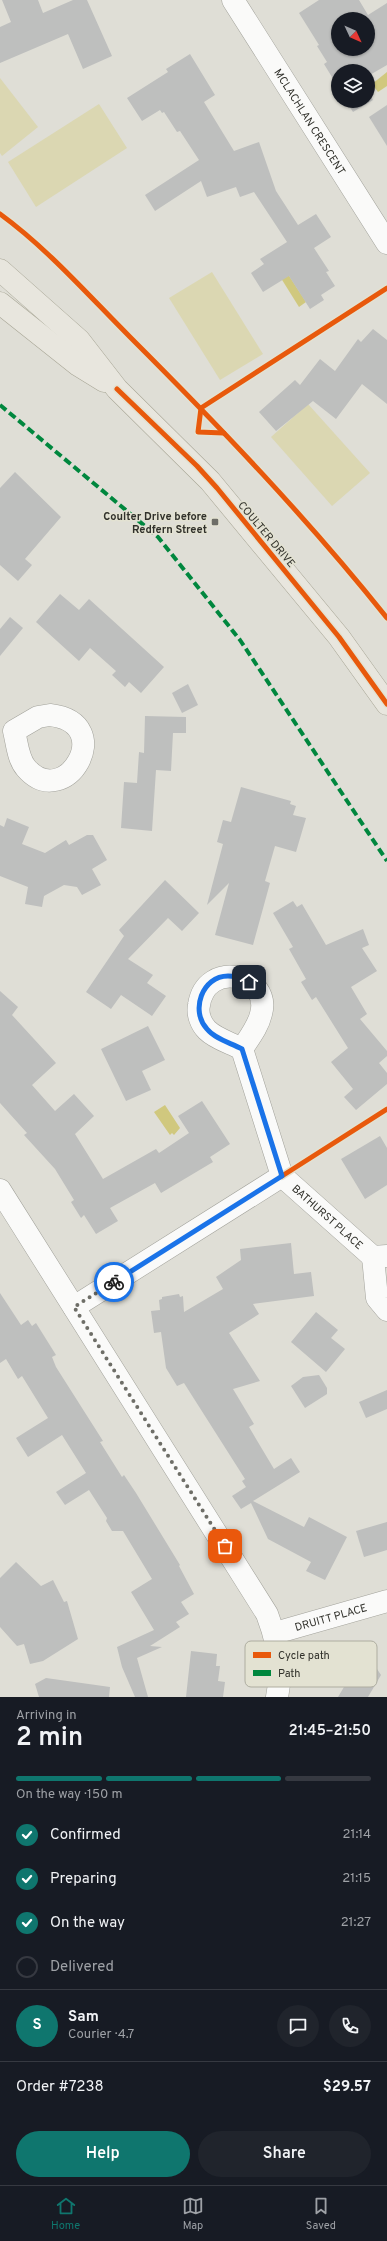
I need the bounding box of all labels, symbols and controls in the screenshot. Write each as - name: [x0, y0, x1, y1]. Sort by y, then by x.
- north arrow: [331, 12, 375, 56]
- map controls: [331, 12, 375, 108]
- button: layers: [331, 64, 375, 108]
- street label: MCLACHLAN CRESCENT: [270, 66, 348, 178]
- street label: COULTER DRIVE: [235, 499, 298, 571]
- place label: Coulter Drive before Redfern Street: [103, 510, 207, 537]
- marker: Coulter Drive before Redfern Street: [210, 517, 220, 527]
- pin: [232, 965, 266, 999]
- icon: home: [238, 971, 260, 993]
- street label: BATHURST PLACE: [288, 1182, 366, 1253]
- courier: [94, 1262, 134, 1302]
- icon: bike: [103, 1271, 125, 1293]
- pin: [208, 1529, 242, 1563]
- icon: bag: [214, 1535, 236, 1557]
- street label: DRUITT PLACE: [293, 1601, 369, 1635]
- legend: [245, 1641, 377, 1687]
- text: Cycle path: [278, 1649, 330, 1663]
- text: Path: [278, 1667, 300, 1681]
- text: Arriving in: [16, 1708, 77, 1724]
- text: 2 min: [16, 1722, 83, 1755]
- text: 21:45–21:50: [289, 1722, 371, 1741]
- text: On the way · 150 m: [16, 1787, 122, 1803]
- icon: check: [16, 1824, 38, 1846]
- text: Confirmed: [50, 1826, 121, 1845]
- text: 21:14: [343, 1827, 371, 1843]
- icon: check: [16, 1868, 38, 1890]
- text: Preparing: [50, 1870, 117, 1889]
- text: 21:15: [342, 1871, 371, 1887]
- icon: check: [16, 1912, 38, 1934]
- text: On the way: [50, 1914, 125, 1933]
- text: 21:27: [341, 1915, 371, 1931]
- text: Delivered: [50, 1958, 114, 1977]
- button: chat: [277, 2005, 319, 2047]
- button: phone: [329, 2005, 371, 2047]
- text: Sam: [68, 2008, 99, 2027]
- text: S: [32, 2016, 42, 2035]
- text: Courier · 4.7: [68, 2027, 134, 2043]
- text: Order #7238: [16, 2078, 104, 2097]
- text: $29.57: [323, 2078, 371, 2097]
- button: Help: [16, 2131, 190, 2177]
- button: Share: [198, 2131, 371, 2177]
- tab: Home: [51, 2195, 80, 2233]
- tab: Map: [182, 2195, 204, 2233]
- tab: Saved: [306, 2195, 336, 2233]

